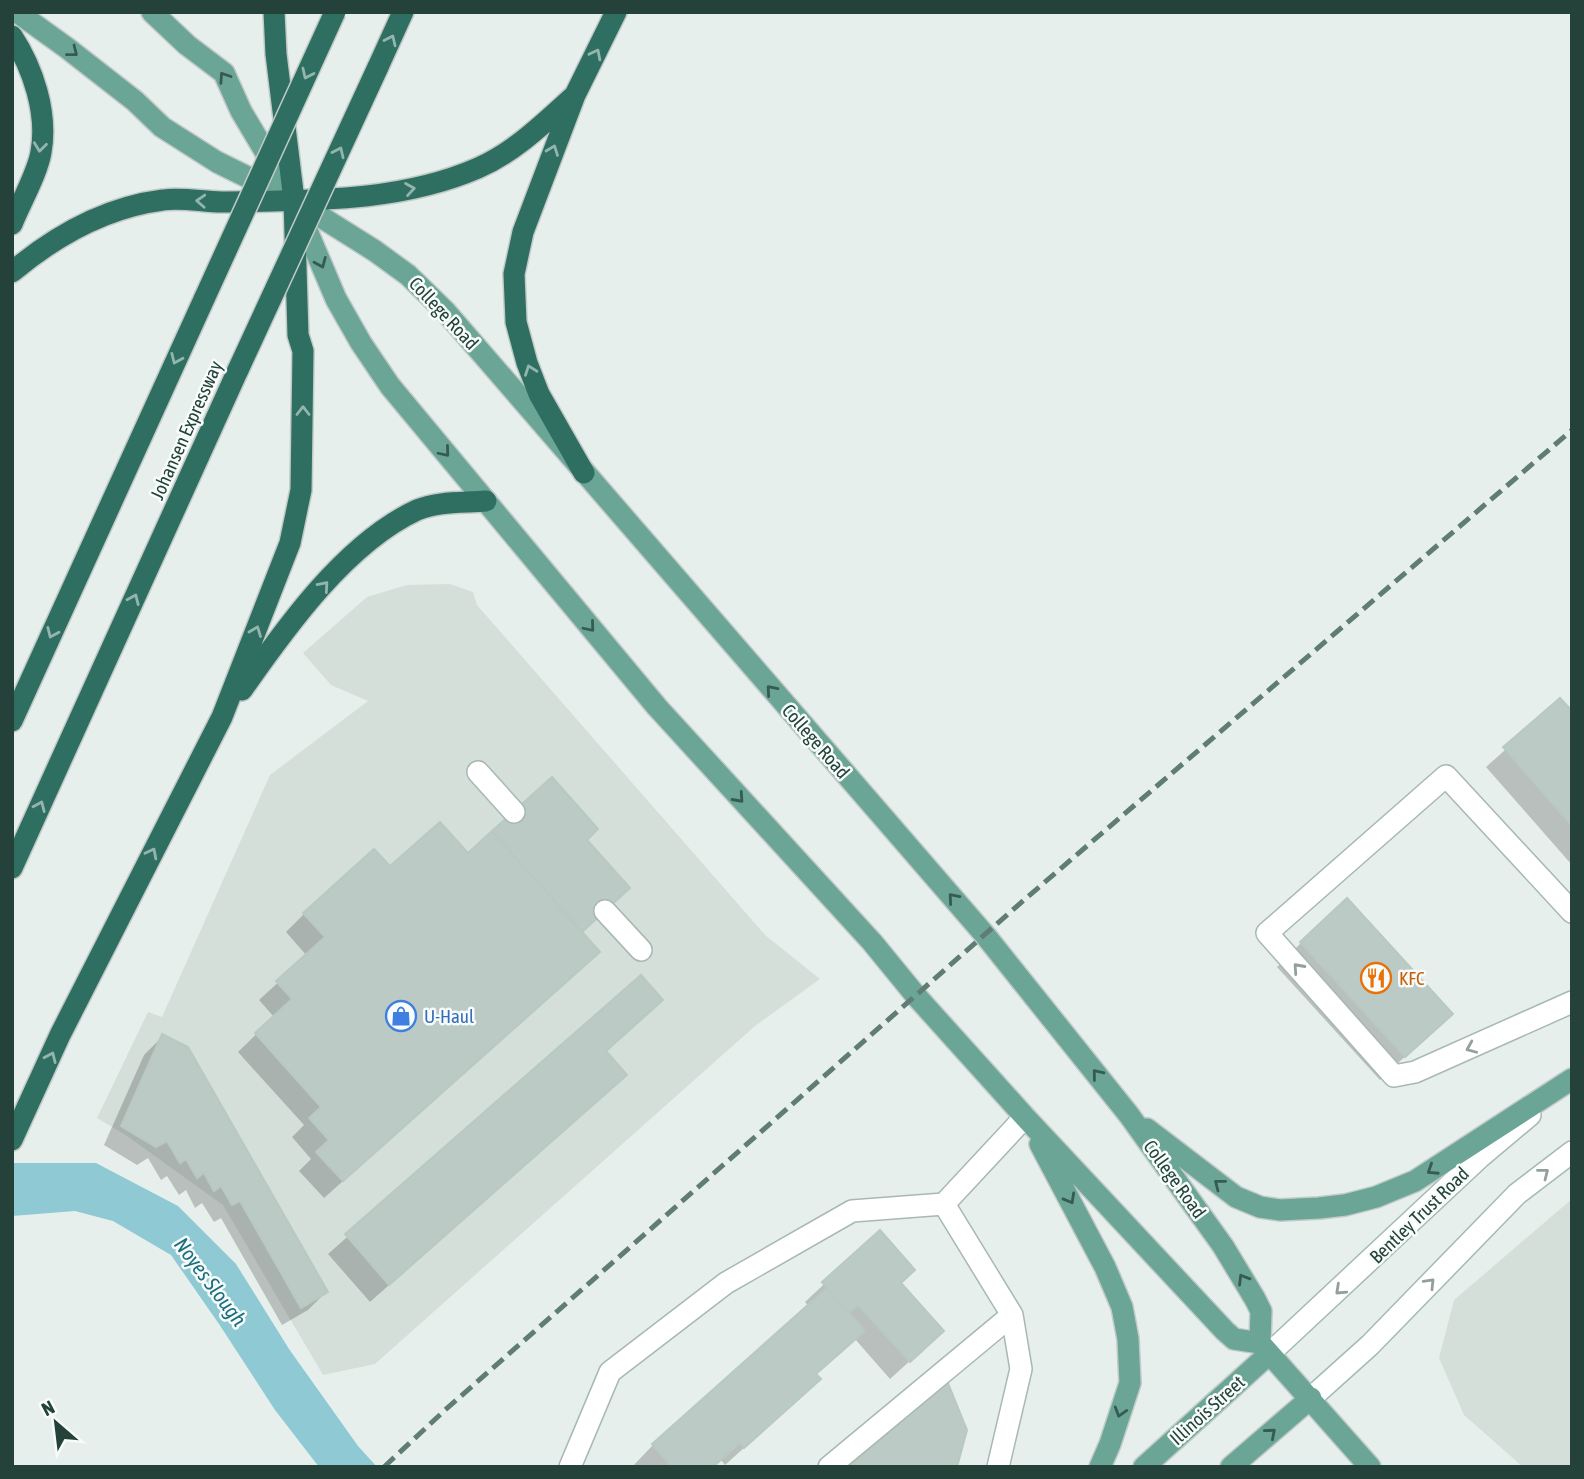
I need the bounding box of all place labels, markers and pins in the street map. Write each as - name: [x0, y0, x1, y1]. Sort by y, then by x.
- restaurant icon: KFC: [1359, 961, 1393, 995]
- place label: KFC: [1399, 967, 1425, 989]
- shop icon: U-Haul: [384, 999, 418, 1033]
- place label: U-Haul: [424, 1005, 474, 1027]

